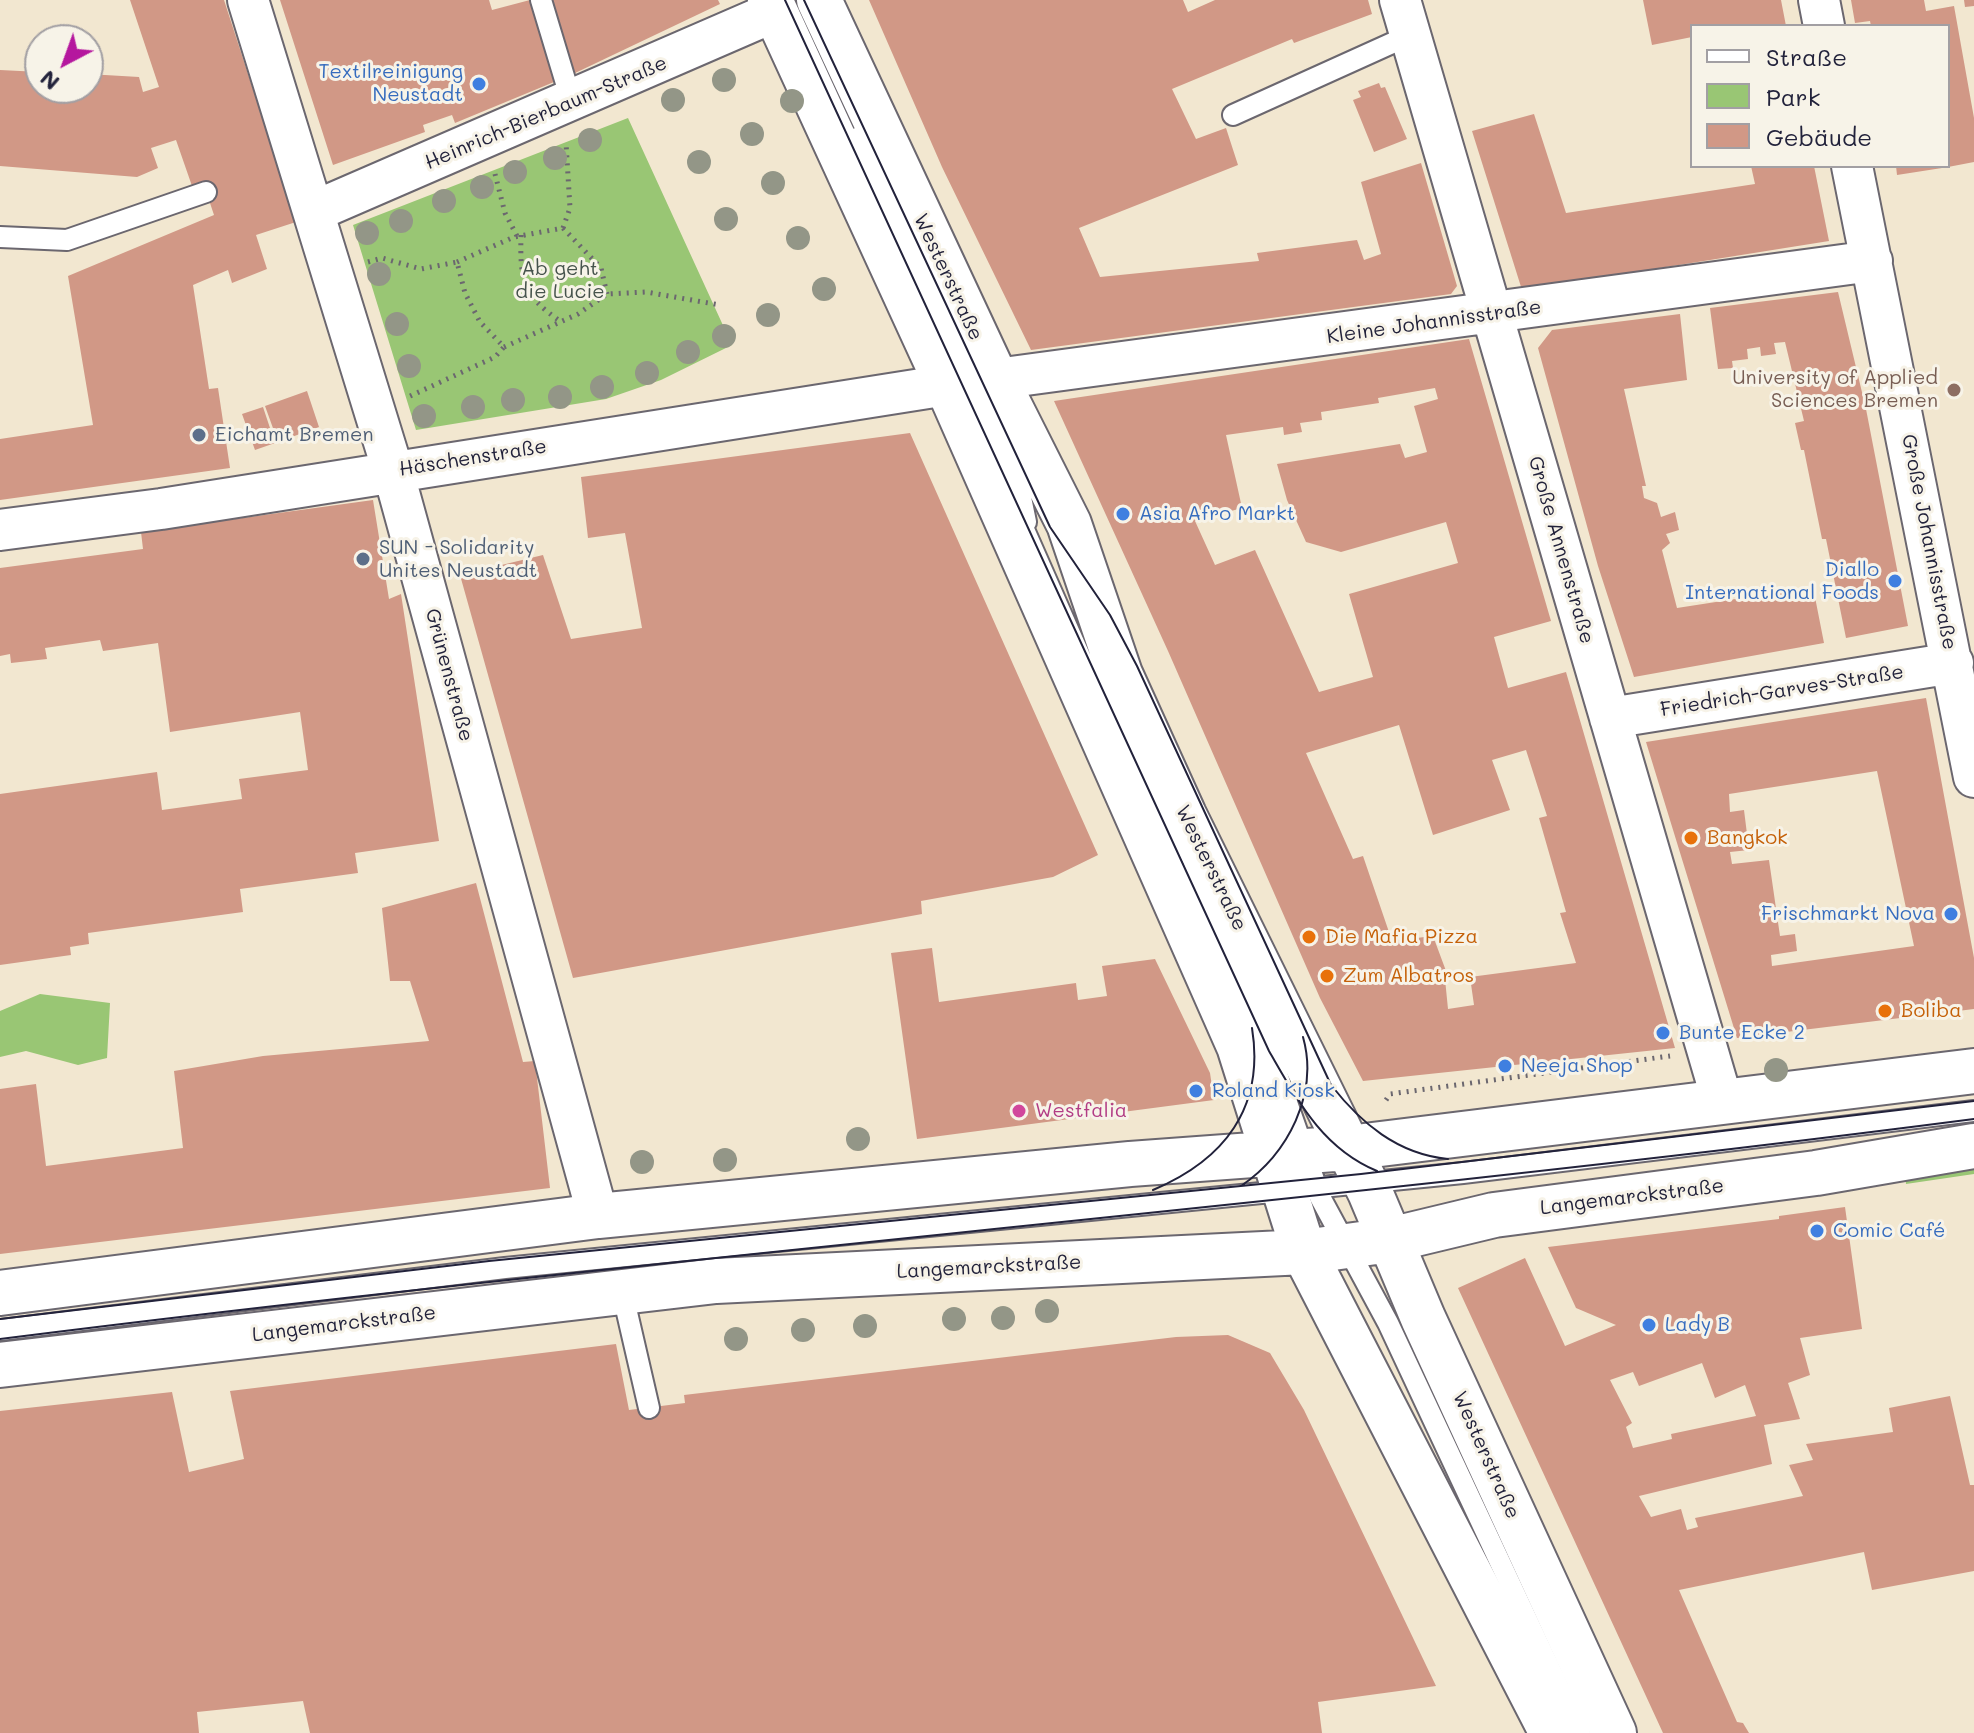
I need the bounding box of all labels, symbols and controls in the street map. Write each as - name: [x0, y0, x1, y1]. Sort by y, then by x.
- north arrow: [24, 24, 104, 104]
- legend: [1690, 24, 1950, 168]
- text: Straße: [1766, 41, 1847, 72]
- street label: Heinrich-Bierbaum-Straße: [421, 51, 671, 175]
- place label: Textilreinigung Neustadt: [318, 60, 463, 107]
- text: N: [33, 65, 65, 97]
- marker: Textilreinigung Neustadt: [470, 75, 488, 93]
- text: Park: [1766, 81, 1820, 112]
- text: Gebäude: [1766, 121, 1872, 152]
- street label: Westerstraße: [908, 210, 988, 344]
- park label: Ab geht die Lucie: [515, 257, 605, 304]
- street label: Kleine Johannisstraße: [1325, 295, 1543, 349]
- place label: University of Applied Sciences Bremen: [1732, 366, 1938, 413]
- marker: University of Applied Sciences Bremen: [1945, 381, 1963, 399]
- place label: Eichamt Bremen: [215, 423, 373, 447]
- marker: Eichamt Bremen: [190, 426, 208, 444]
- street label: Große Johannisstraße: [1896, 432, 1962, 652]
- street label: Häschenstraße: [398, 434, 548, 482]
- street label: Große Annenstraße: [1523, 454, 1599, 646]
- place label: Asia Afro Markt: [1139, 502, 1295, 526]
- marker: Asia Afro Markt: [1114, 505, 1132, 523]
- place label: SUN - Solidarity Unites Neustadt: [379, 536, 537, 583]
- marker: SUN - Solidarity Unites Neustadt: [354, 550, 372, 568]
- place label: Diallo International Foods: [1685, 558, 1879, 605]
- marker: Diallo International Foods: [1886, 572, 1904, 590]
- street label: Grünenstraße: [420, 606, 478, 744]
- street label: Friedrich-Garves-Straße: [1659, 660, 1905, 722]
- street label: Westerstraße: [1170, 801, 1252, 935]
- place label: Bangkok: [1707, 826, 1788, 850]
- marker: Bangkok: [1682, 829, 1700, 847]
- place label: Frischmarkt Nova: [1761, 902, 1935, 926]
- marker: Frischmarkt Nova: [1942, 905, 1960, 923]
- place label: Die Mafia Pizza: [1325, 925, 1478, 949]
- marker: Die Mafia Pizza: [1300, 928, 1318, 946]
- place label: Zum Albatros: [1343, 964, 1474, 988]
- marker: Zum Albatros: [1318, 967, 1336, 985]
- place label: Boliba: [1901, 999, 1962, 1023]
- marker: Boliba: [1876, 1002, 1894, 1020]
- place label: Bunte Ecke 2: [1679, 1021, 1805, 1045]
- marker: Bunte Ecke 2: [1654, 1024, 1672, 1042]
- place label: Neeja Shop: [1521, 1054, 1633, 1078]
- marker: Neeja Shop: [1496, 1057, 1514, 1075]
- place label: Roland Kiosk: [1212, 1079, 1335, 1103]
- marker: Roland Kiosk: [1187, 1082, 1205, 1100]
- place label: Westfalia: [1035, 1099, 1127, 1123]
- marker: Westfalia: [1010, 1102, 1028, 1120]
- street label: Langemarckstraße: [1539, 1174, 1725, 1220]
- place label: Comic Café: [1833, 1219, 1945, 1243]
- marker: Comic Café: [1808, 1222, 1826, 1240]
- street label: Langemarckstraße: [896, 1250, 1082, 1284]
- street label: Langemarckstraße: [251, 1301, 437, 1347]
- place label: Lady B: [1665, 1313, 1730, 1337]
- marker: Lady B: [1640, 1316, 1658, 1334]
- street label: Westerstraße: [1447, 1388, 1525, 1522]

